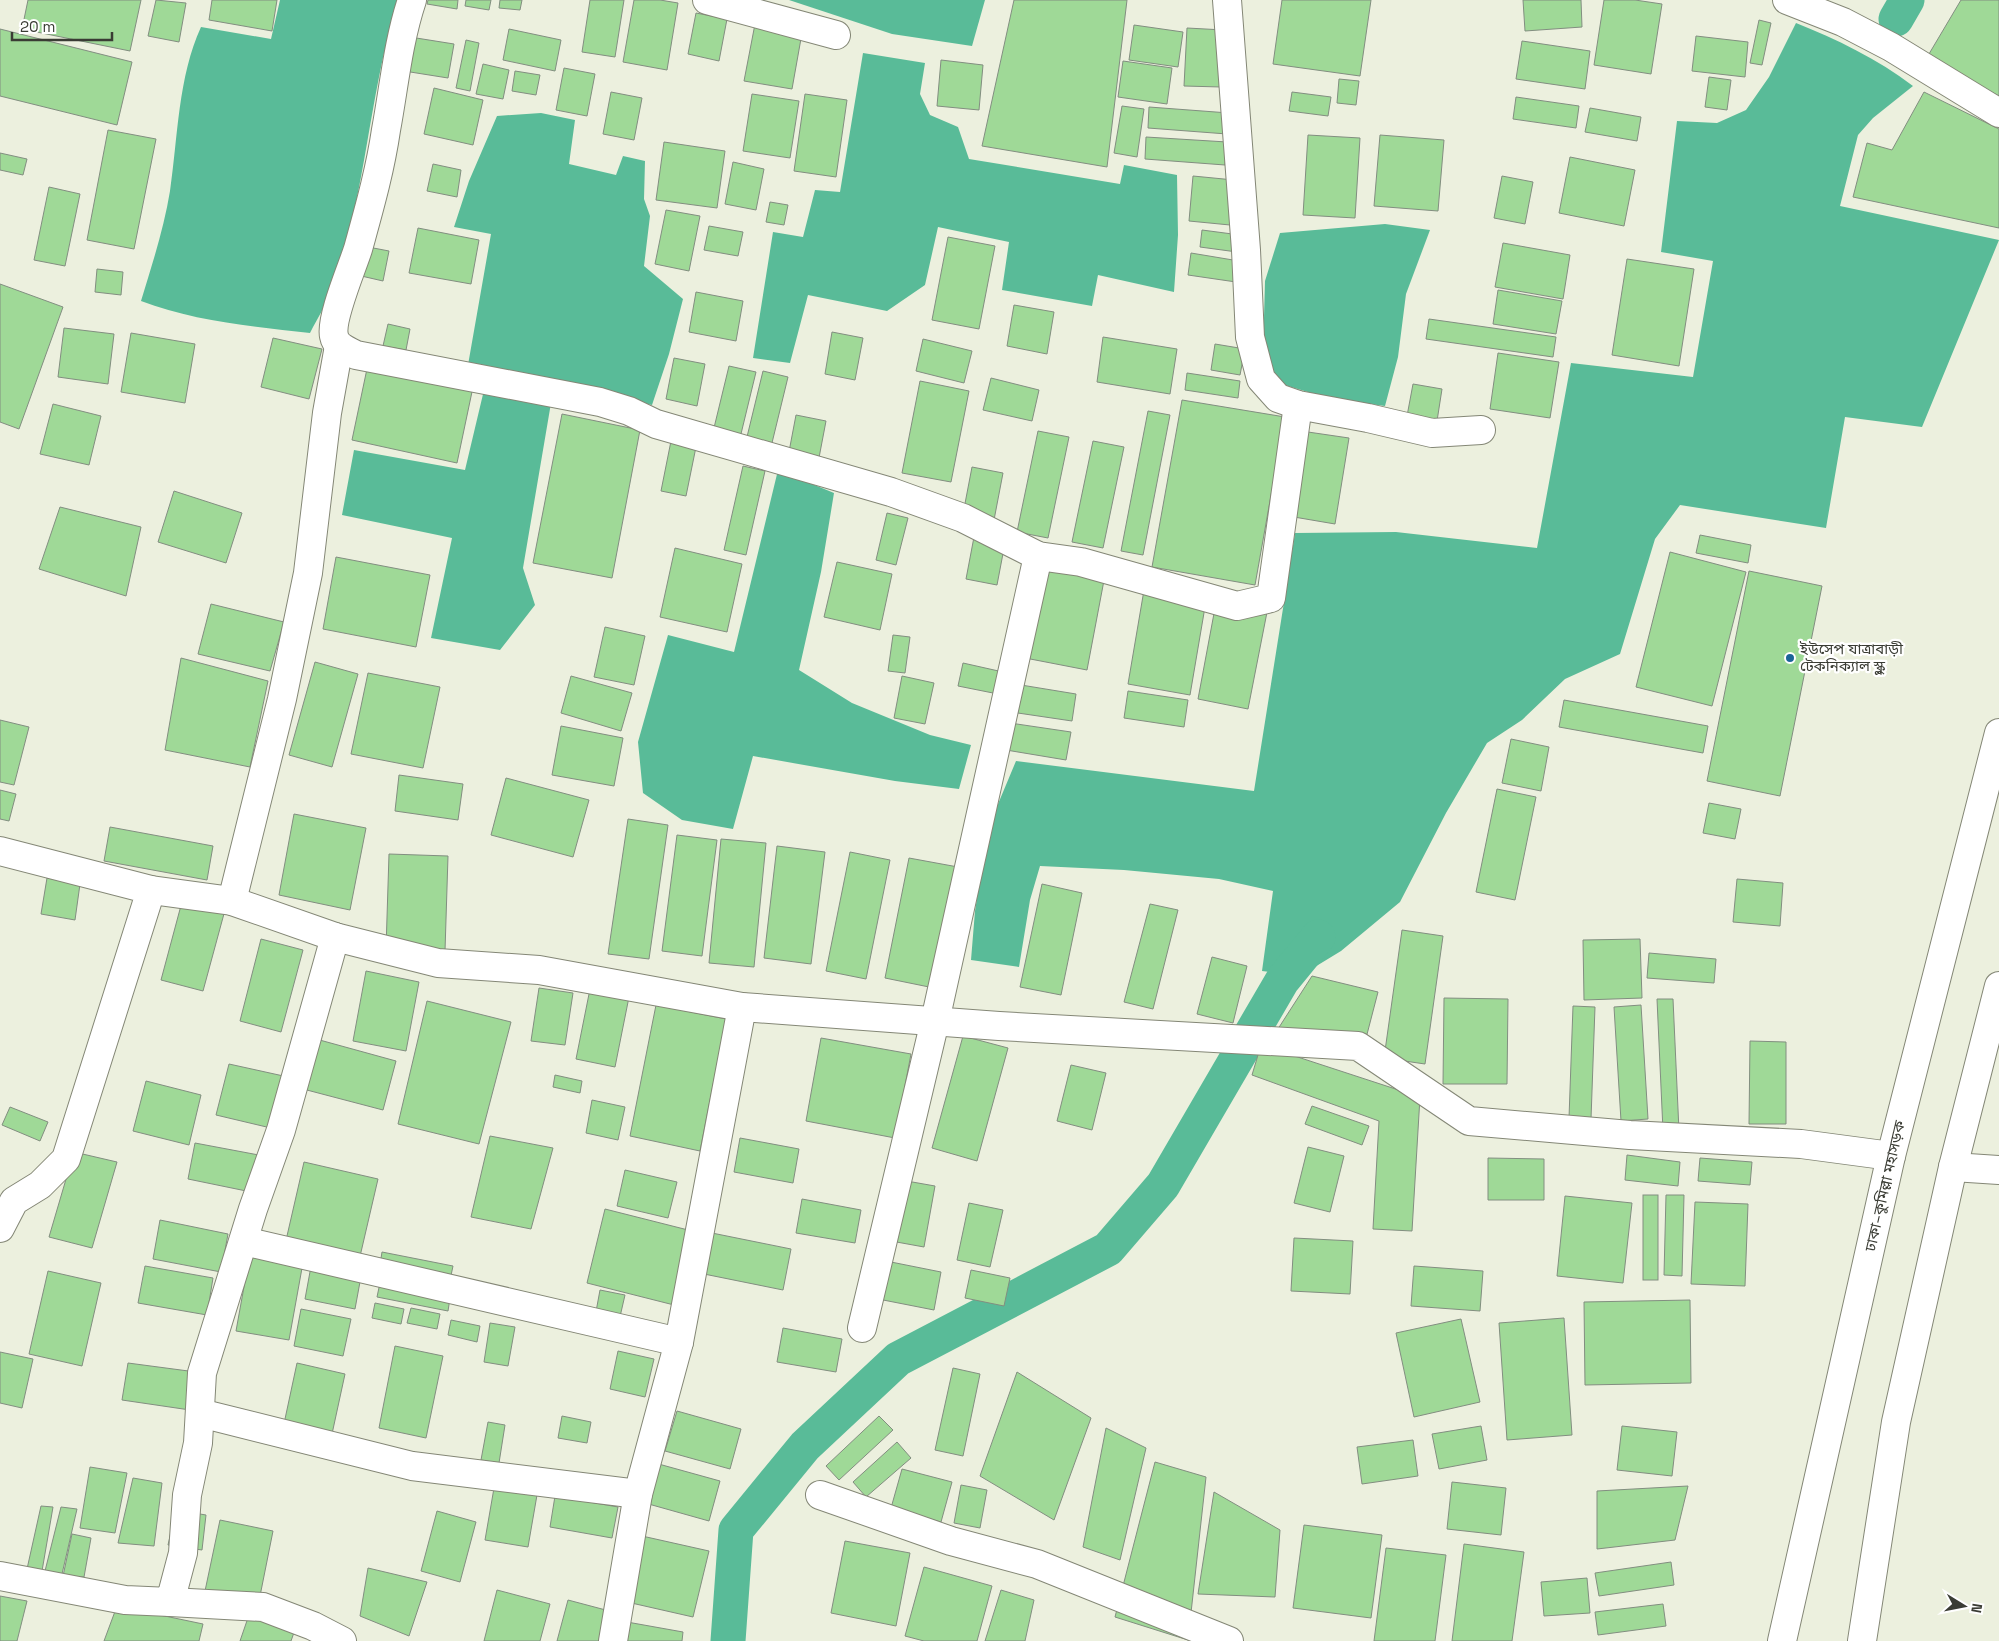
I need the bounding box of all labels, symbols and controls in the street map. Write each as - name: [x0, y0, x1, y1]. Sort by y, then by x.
- scale bar: [12, 10, 112, 42]
- text: 20 m: [20, 17, 55, 36]
- place label: ইউসেপ যাত্রাবাড়ী টেকনিক্যাল স্কুল: [1799, 639, 1904, 675]
- marker: ইউসেপ যাত্রাবাড়ী টেকনিক্যাল স্কুল: [1784, 652, 1796, 664]
- street label: ঢাকা–কুমিল্লা মহাসড়ক: [1860, 1118, 1909, 1254]
- north arrow: [1939, 1581, 1989, 1631]
- text: N: [1967, 1602, 1986, 1614]

